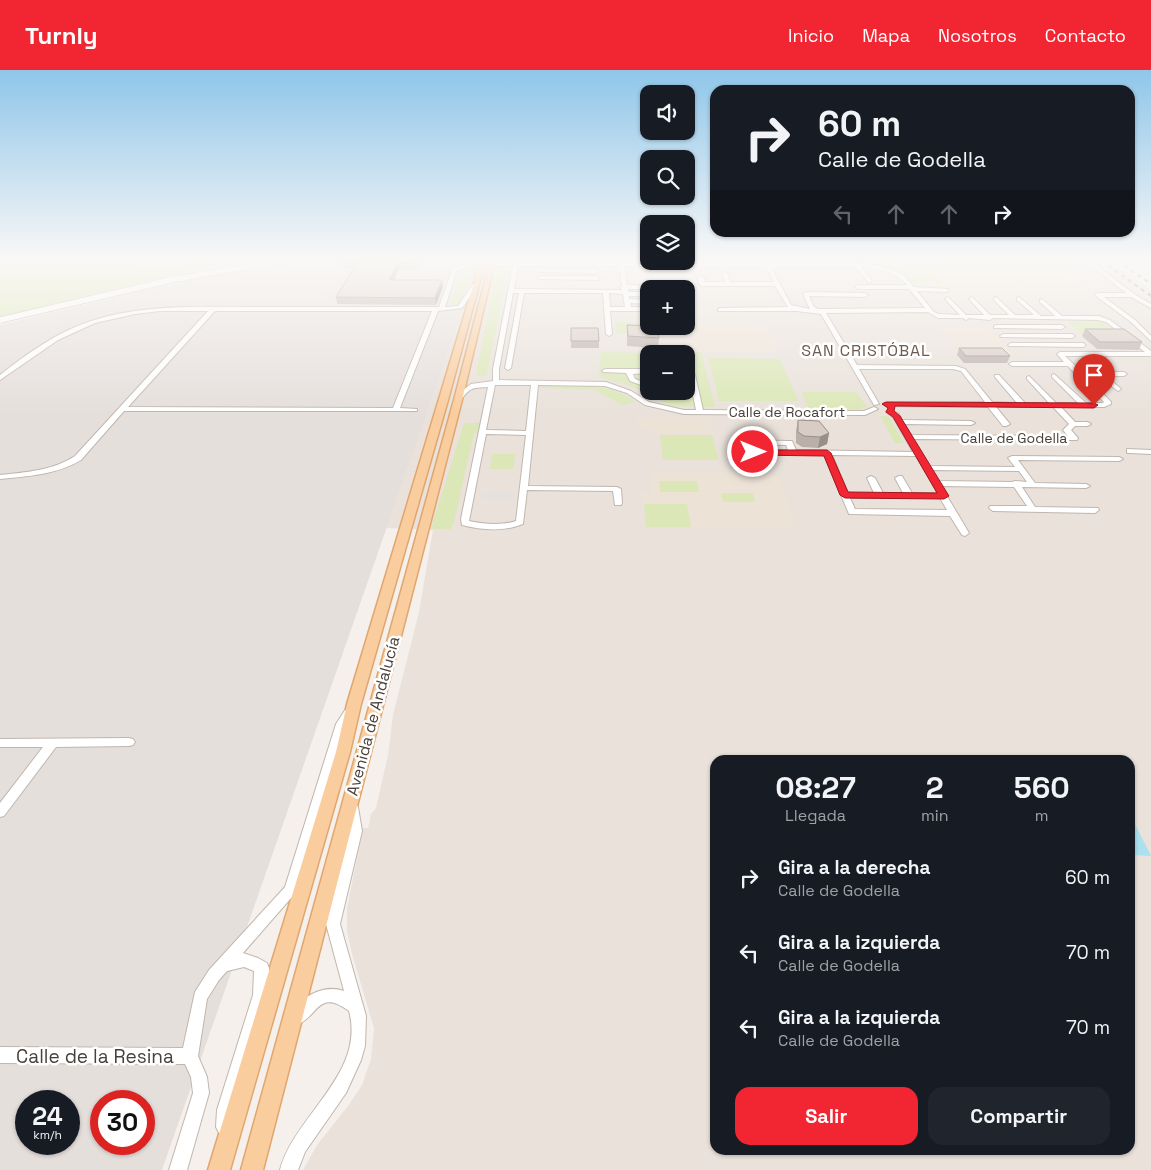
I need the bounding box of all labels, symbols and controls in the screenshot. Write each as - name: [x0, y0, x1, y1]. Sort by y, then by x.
- text: Turnly: [25, 20, 98, 51]
- text: Inicio: [788, 24, 834, 47]
- text: Mapa: [862, 24, 910, 47]
- text: Nosotros: [938, 24, 1017, 47]
- text: Contacto: [1045, 24, 1126, 47]
- map controls: [640, 85, 695, 400]
- button: sound: [640, 85, 695, 140]
- text: 60 m: [818, 102, 901, 146]
- icon: right: [735, 105, 800, 170]
- text: Calle de Godella: [818, 145, 986, 173]
- button: search: [640, 150, 695, 205]
- icon: left: [829, 200, 857, 228]
- icon: ahead: [882, 200, 910, 228]
- icon: ahead: [935, 200, 963, 228]
- icon: right: [988, 200, 1016, 228]
- button: layers: [640, 215, 695, 270]
- button: +: [640, 280, 695, 335]
- district label: SAN CRISTÓBAL: [801, 340, 931, 361]
- button: −: [640, 345, 695, 400]
- pin: [1073, 354, 1115, 405]
- icon: arrive: [1080, 361, 1108, 389]
- street label: Calle de Rocafort: [729, 403, 845, 421]
- position arrow: [726, 425, 778, 477]
- street label: Calle de Godella: [961, 429, 1067, 447]
- street label: Avenida de Andalucía: [342, 634, 404, 798]
- text: 08:27: [775, 768, 856, 807]
- text: 2: [926, 768, 944, 807]
- text: 560: [1014, 768, 1070, 807]
- text: Llegada: [785, 805, 846, 826]
- text: min: [921, 805, 949, 826]
- text: m: [1035, 805, 1049, 826]
- text: Gira a la derecha: [778, 855, 930, 880]
- icon: right: [735, 864, 763, 892]
- text: 60 m: [1065, 865, 1110, 890]
- text: Calle de Godella: [778, 880, 900, 901]
- text: Gira a la izquierda: [778, 930, 940, 955]
- icon: left: [735, 939, 763, 967]
- text: 70 m: [1066, 940, 1110, 965]
- text: Calle de Godella: [778, 955, 900, 976]
- text: Gira a la izquierda: [778, 1005, 940, 1030]
- icon: left: [735, 1014, 763, 1042]
- text: 70 m: [1066, 1015, 1110, 1040]
- text: Calle de Godella: [778, 1030, 900, 1051]
- street label: Calle de la Resina: [16, 1044, 174, 1069]
- button: Salir: [735, 1087, 918, 1145]
- button: Compartir: [928, 1087, 1110, 1145]
- speed limit sign: 30: [90, 1090, 155, 1155]
- text: 24: [32, 1100, 63, 1132]
- text: km/h: [33, 1127, 62, 1143]

